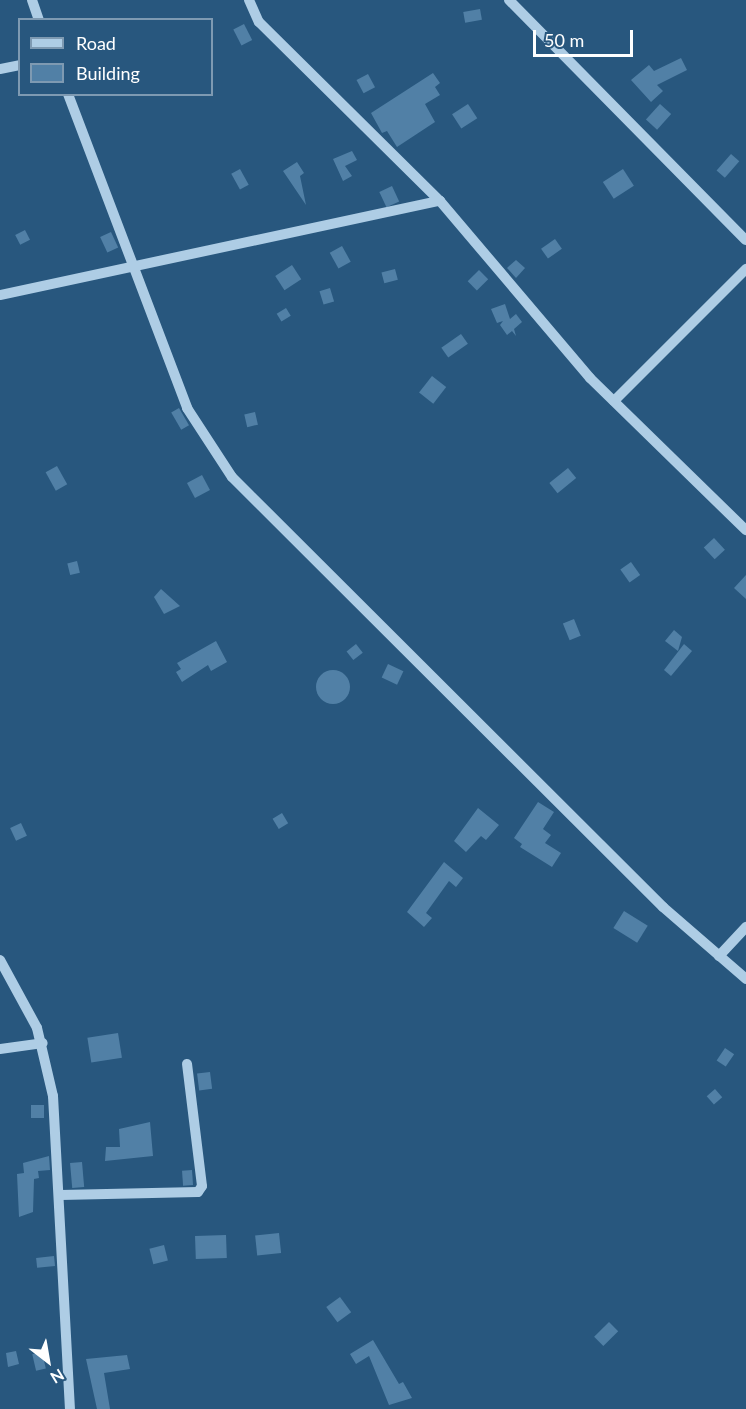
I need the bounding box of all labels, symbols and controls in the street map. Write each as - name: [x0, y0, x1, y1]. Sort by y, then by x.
- legend: [18, 18, 213, 96]
- scale bar: [536, 18, 636, 56]
- text: 50 m: [544, 29, 584, 51]
- text: Road: [76, 32, 116, 54]
- text: Building: [76, 62, 140, 84]
- north arrow: [18, 1331, 78, 1391]
- text: N: [47, 1366, 68, 1388]

